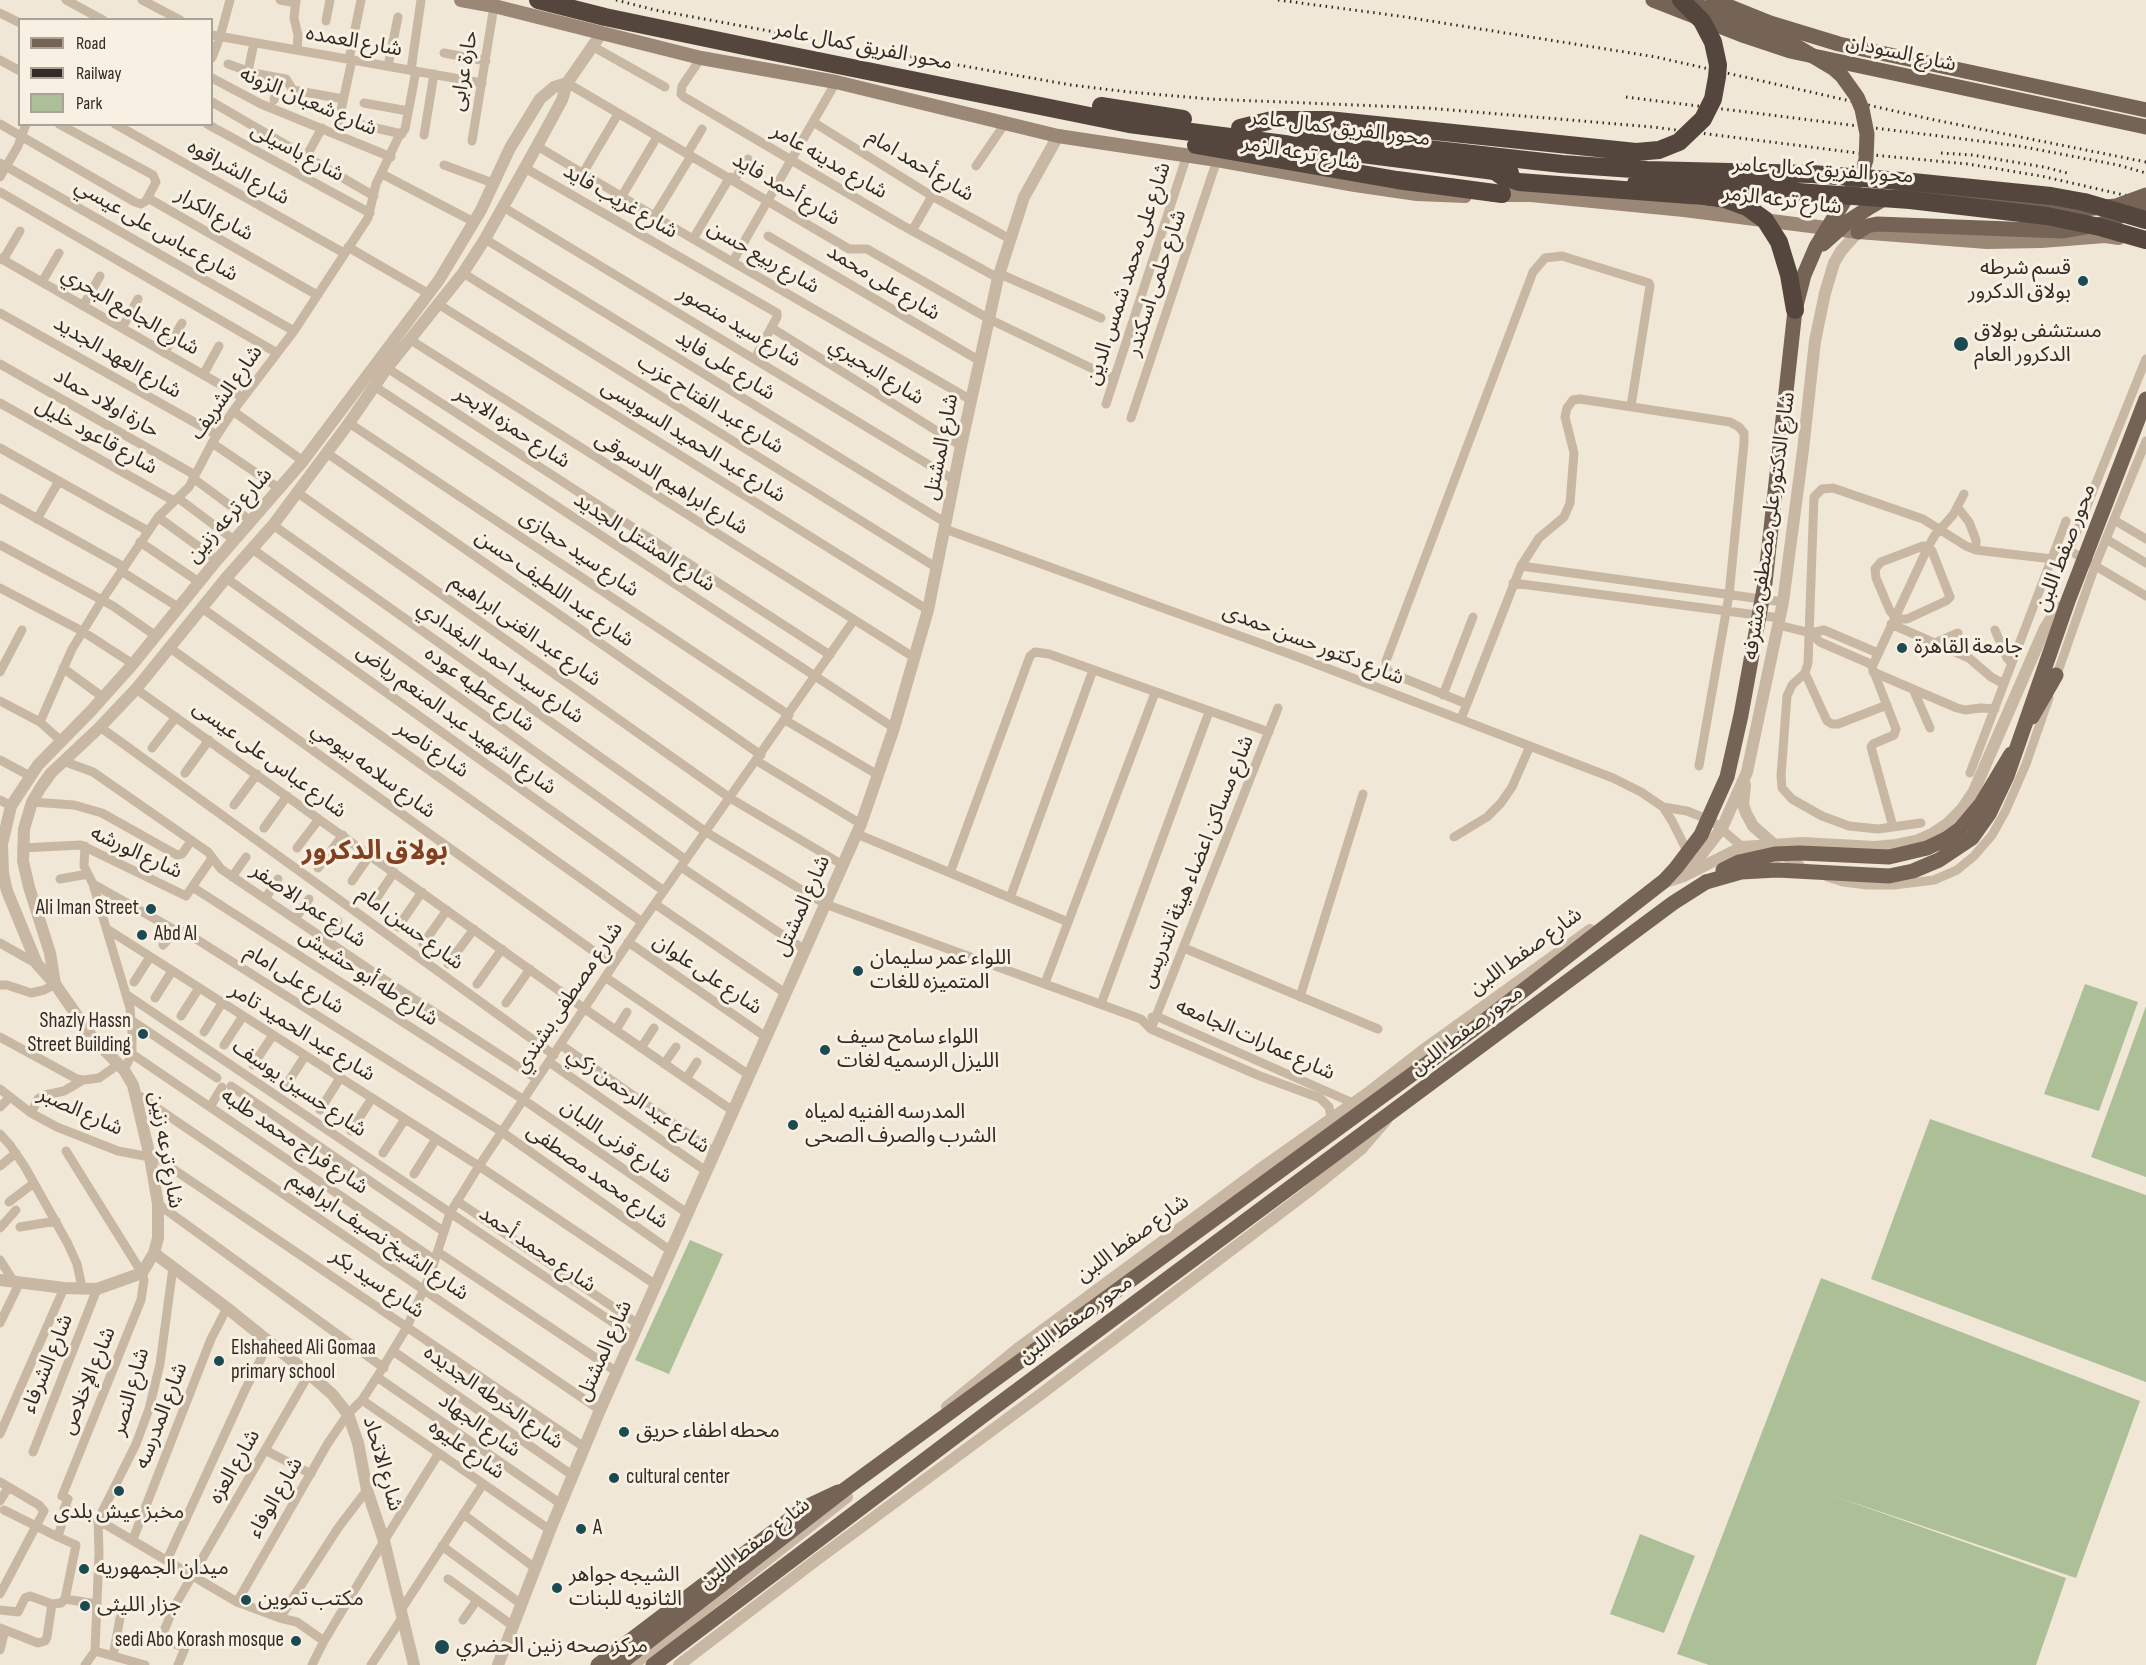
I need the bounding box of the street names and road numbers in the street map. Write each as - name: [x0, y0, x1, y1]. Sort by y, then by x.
- street label: محور الفريق كمال عامر: [772, 17, 954, 77]
- street label: شارع العمده: [304, 21, 404, 63]
- street label: حارة عرابى: [446, 29, 484, 113]
- street label: شارع السودان: [1844, 30, 1958, 78]
- street label: شارع شعبان الزونه: [236, 62, 380, 142]
- street label: محور الفريق كمال عامر: [1248, 105, 1432, 153]
- street label: شارع باسيلى: [246, 118, 348, 188]
- street label: شارع مدينه عامر: [767, 119, 891, 205]
- street label: شارع أحمد امام: [862, 124, 978, 208]
- street label: شارع ترعه الزمر: [1240, 131, 1362, 177]
- street label: شارع الشراقوه: [182, 135, 294, 211]
- street label: شارع أحمد فايد: [728, 148, 844, 232]
- street label: محور الفريق كمال عامر: [1732, 152, 1914, 190]
- street label: شارع غريب فايد: [558, 159, 682, 245]
- street label: شارع على محمد شمس الدين: [1081, 159, 1177, 389]
- street label: شارع عباس على عيسي: [70, 174, 242, 288]
- street label: شارع ترعه الزمر: [1721, 181, 1843, 221]
- street label: شارع الكرار: [171, 183, 257, 247]
- street label: شارع حلمى اسكندر: [1122, 207, 1192, 359]
- street label: شارع ربيع حسن: [703, 216, 823, 300]
- street label: شارع على محمد: [822, 239, 944, 327]
- street label: شارع الجامع البحري: [57, 262, 203, 362]
- street label: شارع سيد منصور: [673, 280, 805, 374]
- street label: شارع العهد الجديد: [49, 311, 185, 405]
- street label: شارع على فايد: [670, 325, 780, 407]
- street label: شارع البحيري: [824, 333, 928, 411]
- street label: شارع الشريف: [185, 341, 269, 445]
- street label: شارع عبد الفتاح عزب: [632, 350, 788, 460]
- street label: حارة اولاد حماد: [49, 364, 163, 444]
- street label: شارع عبد الحميد السويسى: [596, 375, 790, 509]
- street label: شارع حمزه الابحر: [450, 381, 574, 475]
- street label: شارع الدكتور على مصطفى مشرفه: [1739, 390, 1801, 662]
- street label: شارع المشتل: [919, 392, 965, 502]
- street label: شارع قاعود خليل: [31, 393, 161, 481]
- street label: شارع ابراهيم الدسوقى: [590, 427, 752, 541]
- street label: شارع ترعه زنين: [182, 463, 278, 569]
- street label: محور صفط اللبن: [2030, 481, 2102, 615]
- street label: شارع المشتل الجديد: [569, 488, 719, 598]
- street label: شارع سيد حجازى: [515, 505, 643, 603]
- street label: شارع عبد اللطيف حسن: [470, 525, 638, 653]
- street label: شارع عبد الغنى ابراهيم: [444, 569, 606, 693]
- street label: شارع سيد احمد البغدادي: [412, 596, 588, 730]
- street label: شارع دكتور حسن حمدى: [1219, 599, 1407, 691]
- street label: شارع الشهيد عبد المنعم رياض: [351, 639, 561, 801]
- street label: شارع عطيه عوده: [419, 642, 539, 738]
- street label: شارع عباس على عيسى: [187, 696, 351, 824]
- street label: شارع ناصر: [391, 716, 473, 784]
- street label: شارع سلامه بيومي: [306, 717, 440, 825]
- street label: شارع مساكن اعضاء هيئة التدريس: [1136, 732, 1260, 992]
- street label: شارع الورشه: [86, 821, 186, 885]
- street label: شارع المشتل: [770, 852, 836, 960]
- street label: شارع عمر الاصفر: [246, 858, 370, 954]
- street label: شارع حسن امام: [352, 882, 468, 976]
- street label: شارع صفط اللبن: [1465, 903, 1587, 1001]
- street label: شارع مصطفى بشندي: [509, 918, 629, 1078]
- street label: شارع طه أبو حشيش: [294, 924, 442, 1032]
- street label: شارع على علوان: [648, 929, 766, 1021]
- street label: شارع على امام: [240, 940, 348, 1020]
- street label: شارع عبد الحميد تامر: [225, 978, 379, 1088]
- street label: محور صفط اللبن: [1406, 980, 1528, 1082]
- street label: شارع عمارات الجامعه: [1172, 994, 1338, 1086]
- street label: شارع حسين يوسف: [227, 1035, 371, 1143]
- street label: شارع عبد الرحمن زكي: [562, 1042, 714, 1160]
- street label: شارع الصبر: [34, 1082, 126, 1142]
- street label: شارع فراج محمد طلبه: [216, 1083, 372, 1201]
- street label: شارع ترعه زنين: [142, 1090, 188, 1210]
- street label: شارع قرنى اللبان: [555, 1094, 677, 1190]
- street label: شارع محمد مصطفى: [521, 1119, 673, 1235]
- street label: شارع الشيخ نصيف ابراهيم: [283, 1167, 473, 1307]
- street label: شارع صفط اللبن: [1072, 1190, 1194, 1288]
- street label: شارع محمد أحمد: [474, 1202, 600, 1298]
- street label: شارع سيد بكر: [325, 1243, 429, 1325]
- street label: محور صفط اللبن: [1014, 1270, 1138, 1370]
- street label: شارع المشتل: [572, 1297, 638, 1405]
- street label: شارع الشرفاء: [17, 1311, 79, 1417]
- street label: شارع الإخلاص: [56, 1323, 122, 1439]
- street label: شارع الخرطه الجديده: [418, 1340, 568, 1456]
- street label: شارع النصر: [106, 1345, 156, 1439]
- street label: شارع المدرسه: [130, 1359, 194, 1473]
- street label: شارع الجهاد: [433, 1388, 525, 1464]
- street label: شارع الاتحاد: [356, 1414, 408, 1514]
- street label: شارع عليوه: [423, 1415, 509, 1485]
- street label: شارع العزه: [204, 1425, 266, 1509]
- street label: شارع الوفاء: [243, 1453, 309, 1543]
- street label: شارع صفط اللبن: [695, 1493, 815, 1595]

